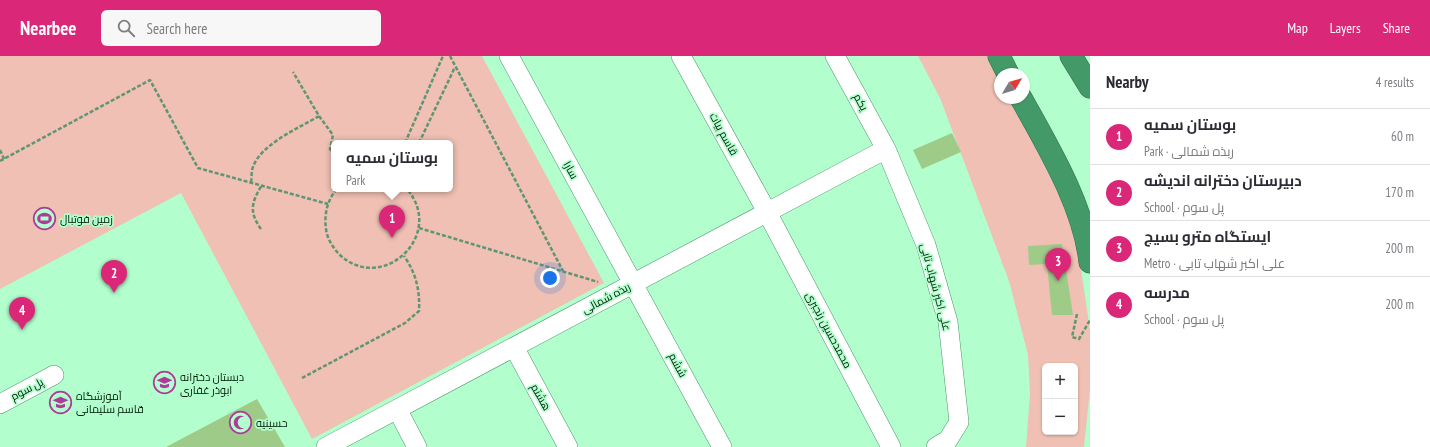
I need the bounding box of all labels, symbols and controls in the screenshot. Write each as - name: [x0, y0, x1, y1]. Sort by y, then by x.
- search box: [101, 10, 381, 46]
- text: Nearbee: [20, 16, 77, 40]
- icon: search: [115, 17, 137, 39]
- text: Search here: [147, 19, 207, 38]
- text: Map: [1287, 19, 1308, 37]
- text: Layers: [1330, 19, 1361, 37]
- text: Share: [1383, 19, 1410, 37]
- north arrow: [994, 68, 1030, 104]
- text: Nearby: [1106, 71, 1149, 93]
- text: 4 results: [1375, 74, 1414, 91]
- street label: یکم: [850, 91, 871, 114]
- street label: قاسم بیات: [706, 110, 741, 158]
- text: بوستان سمیه: [1144, 115, 1236, 134]
- text: 1: [1116, 128, 1122, 145]
- text: 60 m: [1391, 128, 1414, 145]
- popup: [331, 140, 453, 192]
- text: Park · ربذه شمالی: [1144, 143, 1234, 160]
- text: بوستان سمیه: [346, 148, 438, 167]
- street label: سارا: [560, 159, 582, 181]
- text: دبیرستان دخترانه اندیشه: [1144, 171, 1302, 190]
- text: Park: [346, 172, 365, 189]
- text: 2: [1116, 184, 1122, 201]
- text: 170 m: [1385, 184, 1414, 201]
- text: School · پل سوم: [1144, 199, 1224, 216]
- pin: 1: [379, 205, 405, 238]
- sports icon: زمین فوتبال: [32, 206, 58, 232]
- place label: زمین فوتبال: [60, 212, 113, 226]
- text: ایستگاه مترو بسیج: [1144, 227, 1271, 246]
- text: 3: [1116, 240, 1122, 257]
- text: 200 m: [1385, 240, 1414, 257]
- street label: علی اکبر شهاب تابی: [918, 242, 954, 332]
- pin: 3: [1045, 248, 1071, 281]
- text: Metro · علی اکبر شهاب تابی: [1144, 255, 1285, 272]
- pin: 2: [101, 260, 127, 293]
- your location: [540, 268, 560, 288]
- street label: ربذه شمالی: [579, 279, 633, 317]
- text: مدرسه: [1144, 283, 1190, 302]
- street label: محمدحسین رنجبری: [803, 289, 855, 371]
- text: 4: [1116, 296, 1122, 313]
- text: 200 m: [1385, 296, 1414, 313]
- pin: 4: [9, 297, 35, 330]
- text: School · پل سوم: [1144, 311, 1224, 328]
- street label: ششم: [665, 350, 690, 380]
- map controls: [1042, 363, 1078, 435]
- button: +: [1042, 363, 1078, 399]
- school or university icon: دبستان دخترانه ابوذر غفاری: [152, 370, 178, 396]
- place label: دبستان دخترانه ابوذر غفاری: [180, 370, 244, 397]
- street label: پل سوم: [8, 375, 46, 404]
- street label: هشتم: [527, 381, 554, 413]
- school or university icon: آموزشگاه قاسم سلیمانی: [48, 389, 74, 415]
- place label: آموزشگاه قاسم سلیمانی: [76, 389, 144, 417]
- button: −: [1042, 399, 1078, 435]
- mosque icon: حسینیه: [228, 410, 254, 436]
- place label: حسینیه: [256, 416, 288, 430]

